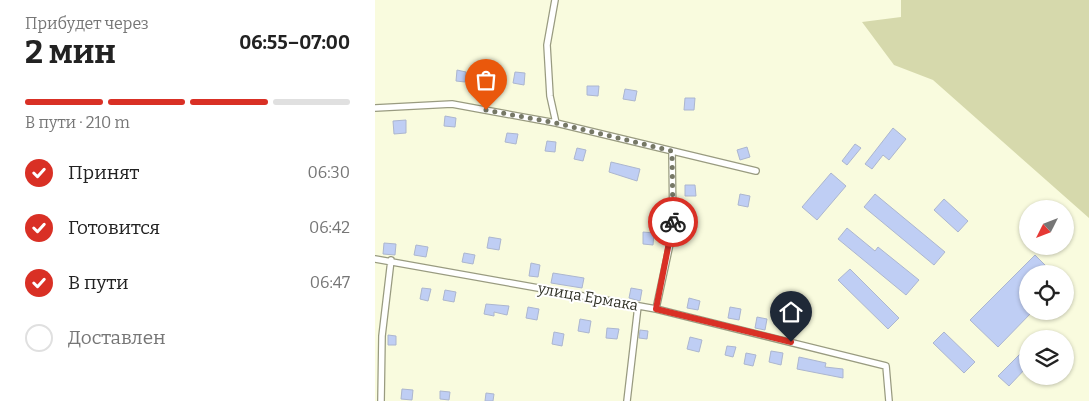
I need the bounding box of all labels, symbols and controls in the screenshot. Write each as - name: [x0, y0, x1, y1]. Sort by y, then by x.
- text: Прибудет через: [25, 14, 149, 33]
- text: 06:55–07:00: [239, 31, 350, 54]
- text: 2 мин: [25, 33, 116, 71]
- pin: [465, 59, 507, 110]
- icon: bag: [472, 66, 500, 94]
- text: В пути · 210 m: [25, 113, 130, 132]
- icon: check: [25, 159, 53, 187]
- text: Принят: [68, 161, 139, 184]
- text: 06:30: [308, 163, 350, 182]
- courier: [648, 197, 698, 247]
- north arrow: [1019, 200, 1074, 255]
- map controls: [1019, 200, 1074, 385]
- icon: bike: [659, 208, 687, 236]
- icon: check: [25, 214, 53, 242]
- text: Готовится: [68, 216, 160, 239]
- text: 06:42: [309, 218, 350, 237]
- button: locate: [1019, 265, 1074, 320]
- icon: check: [25, 269, 53, 297]
- text: В пути: [68, 271, 129, 294]
- text: 06:47: [310, 273, 350, 292]
- street label: улица Ермака: [536, 279, 640, 315]
- pin: [770, 291, 812, 342]
- icon: home: [777, 298, 805, 326]
- text: Доставлен: [68, 326, 166, 349]
- button: layers: [1019, 330, 1074, 385]

